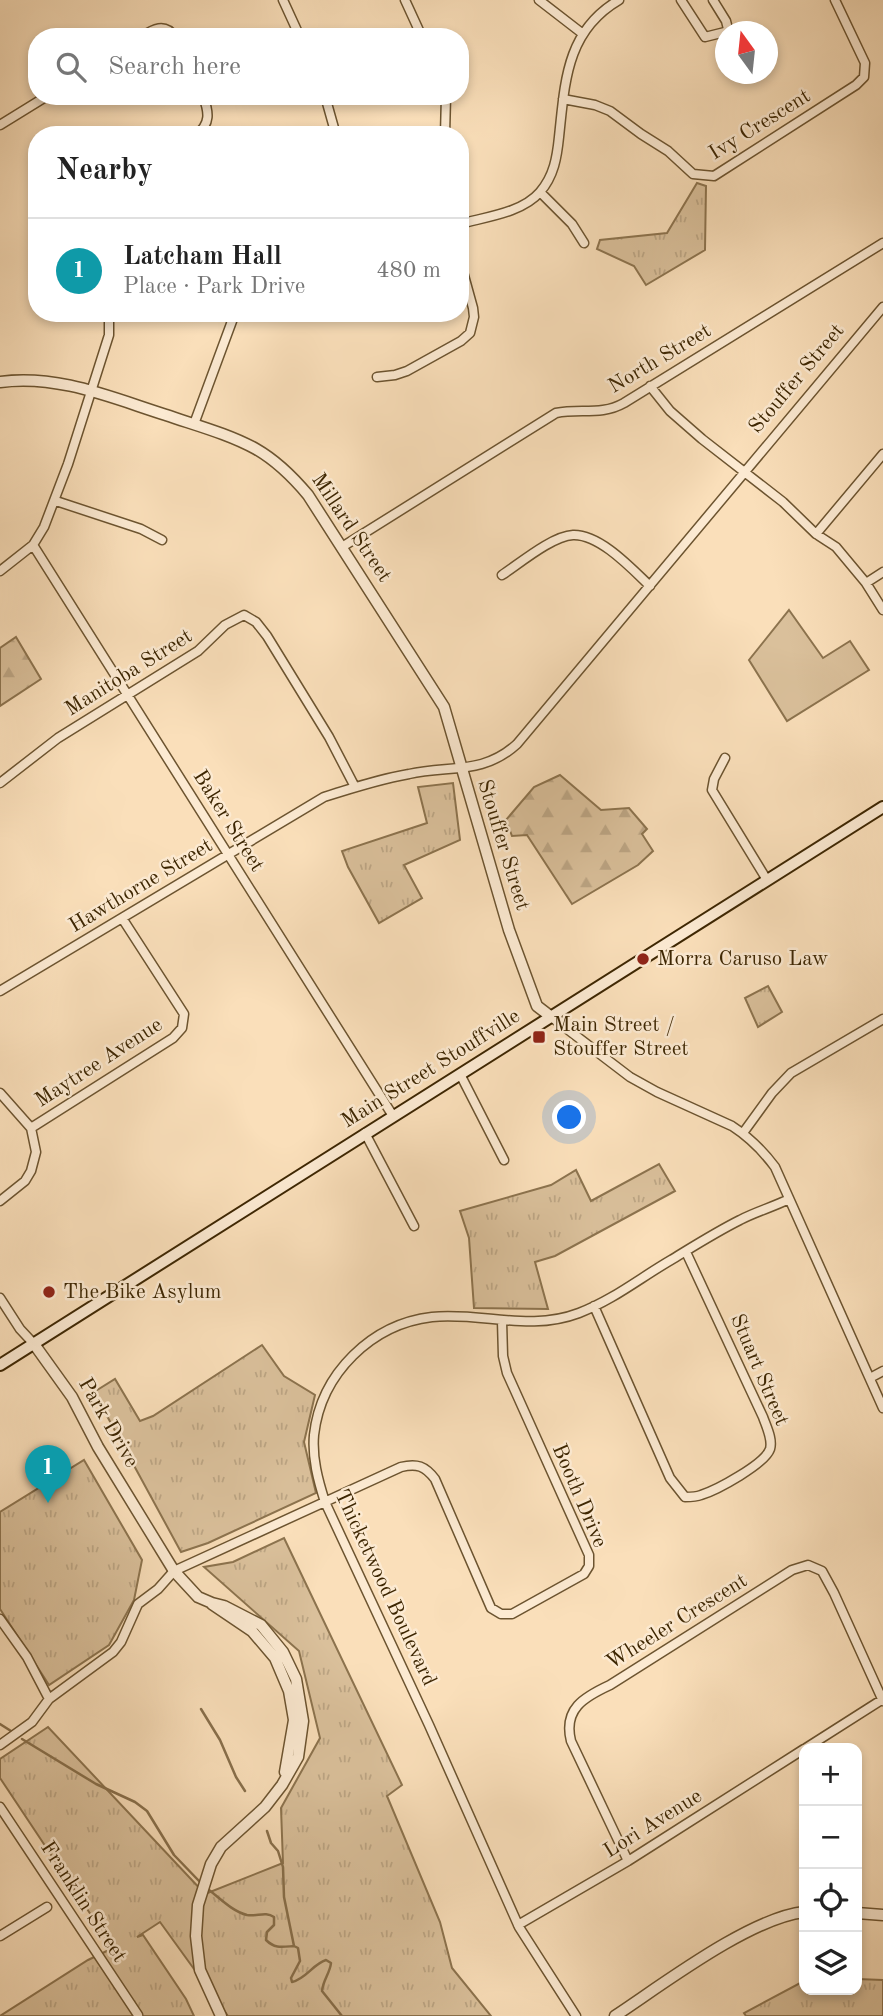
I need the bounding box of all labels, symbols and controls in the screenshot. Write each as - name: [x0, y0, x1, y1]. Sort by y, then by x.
- north arrow: [715, 21, 778, 84]
- search box: [28, 28, 469, 105]
- icon: search: [52, 48, 90, 86]
- text: Search here: [108, 54, 241, 80]
- street label: Ivy Crescent: [706, 86, 814, 164]
- text: Nearby: [56, 156, 153, 186]
- text: Latcham Hall: [123, 244, 282, 270]
- text: 1: [72, 259, 86, 282]
- text: 480 m: [376, 259, 441, 282]
- text: Place · Park Drive: [123, 275, 305, 298]
- street label: North Street: [605, 320, 715, 398]
- street label: Stouffer Street: [745, 320, 849, 438]
- street label: Millard Street: [307, 470, 395, 586]
- street label: Manitoba Street: [62, 626, 196, 720]
- street label: Baker Street: [188, 766, 268, 876]
- street label: Stouffer Street: [473, 777, 533, 913]
- street label: Hawthorne Street: [66, 835, 216, 937]
- place label: Morra Caruso Law: [657, 949, 828, 970]
- marker: Morra Caruso Law: [635, 951, 651, 967]
- street label: Main Street Stouffville: [338, 1005, 524, 1133]
- street label: Maytree Avenue: [32, 1014, 166, 1112]
- place label: Main Street / Stouffer Street: [553, 1015, 689, 1060]
- marker: Main Street / Stouffer Street: [531, 1029, 547, 1045]
- your location: [552, 1100, 586, 1134]
- place label: The Bike Asylum: [63, 1282, 221, 1303]
- marker: The Bike Asylum: [41, 1284, 57, 1300]
- street label: Stuart Street: [726, 1311, 792, 1429]
- street label: Park Drive: [74, 1375, 142, 1471]
- street label: Booth Drive: [548, 1441, 610, 1551]
- pin: 1: [25, 1445, 71, 1503]
- street label: Thicketwood Boulevard: [330, 1487, 440, 1689]
- street label: Wheeler Crescent: [603, 1570, 751, 1674]
- map controls: [799, 1743, 862, 1995]
- button: +: [799, 1743, 862, 1806]
- street label: Lori Avenue: [600, 1786, 706, 1862]
- button: −: [799, 1806, 862, 1869]
- street label: Franklin Street: [36, 1838, 130, 1966]
- button: locate: [799, 1869, 862, 1932]
- button: layers: [799, 1932, 862, 1995]

